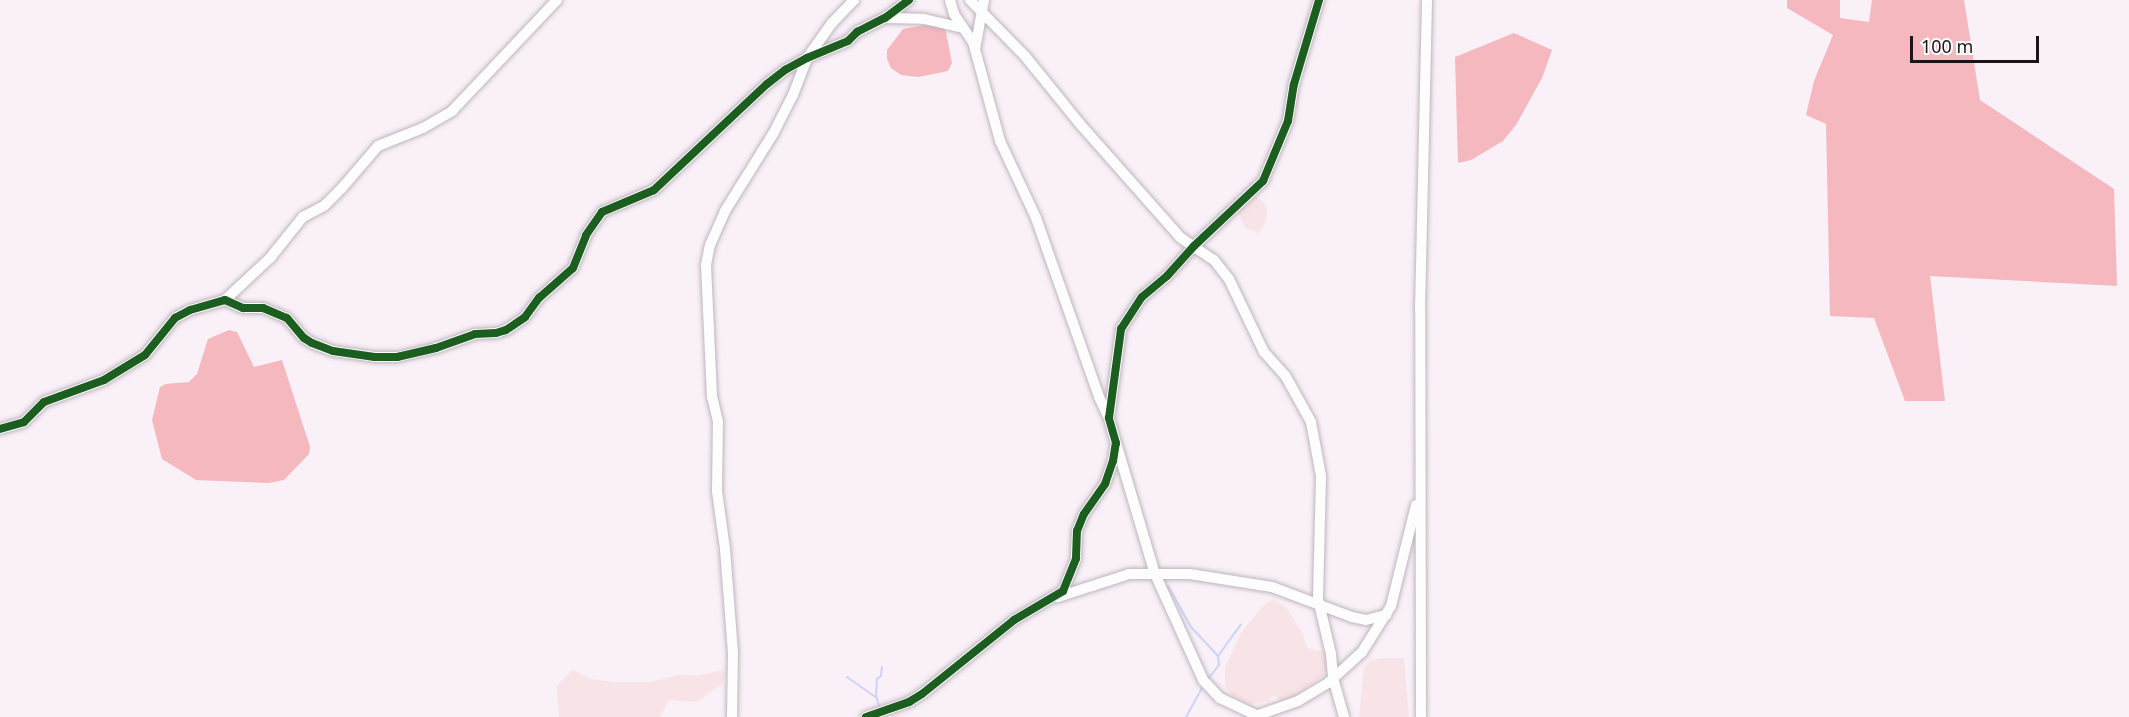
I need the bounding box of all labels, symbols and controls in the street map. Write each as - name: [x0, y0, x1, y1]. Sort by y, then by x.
- scale bar: [1913, 24, 2042, 62]
- text: 100 m: [1921, 34, 1973, 58]

